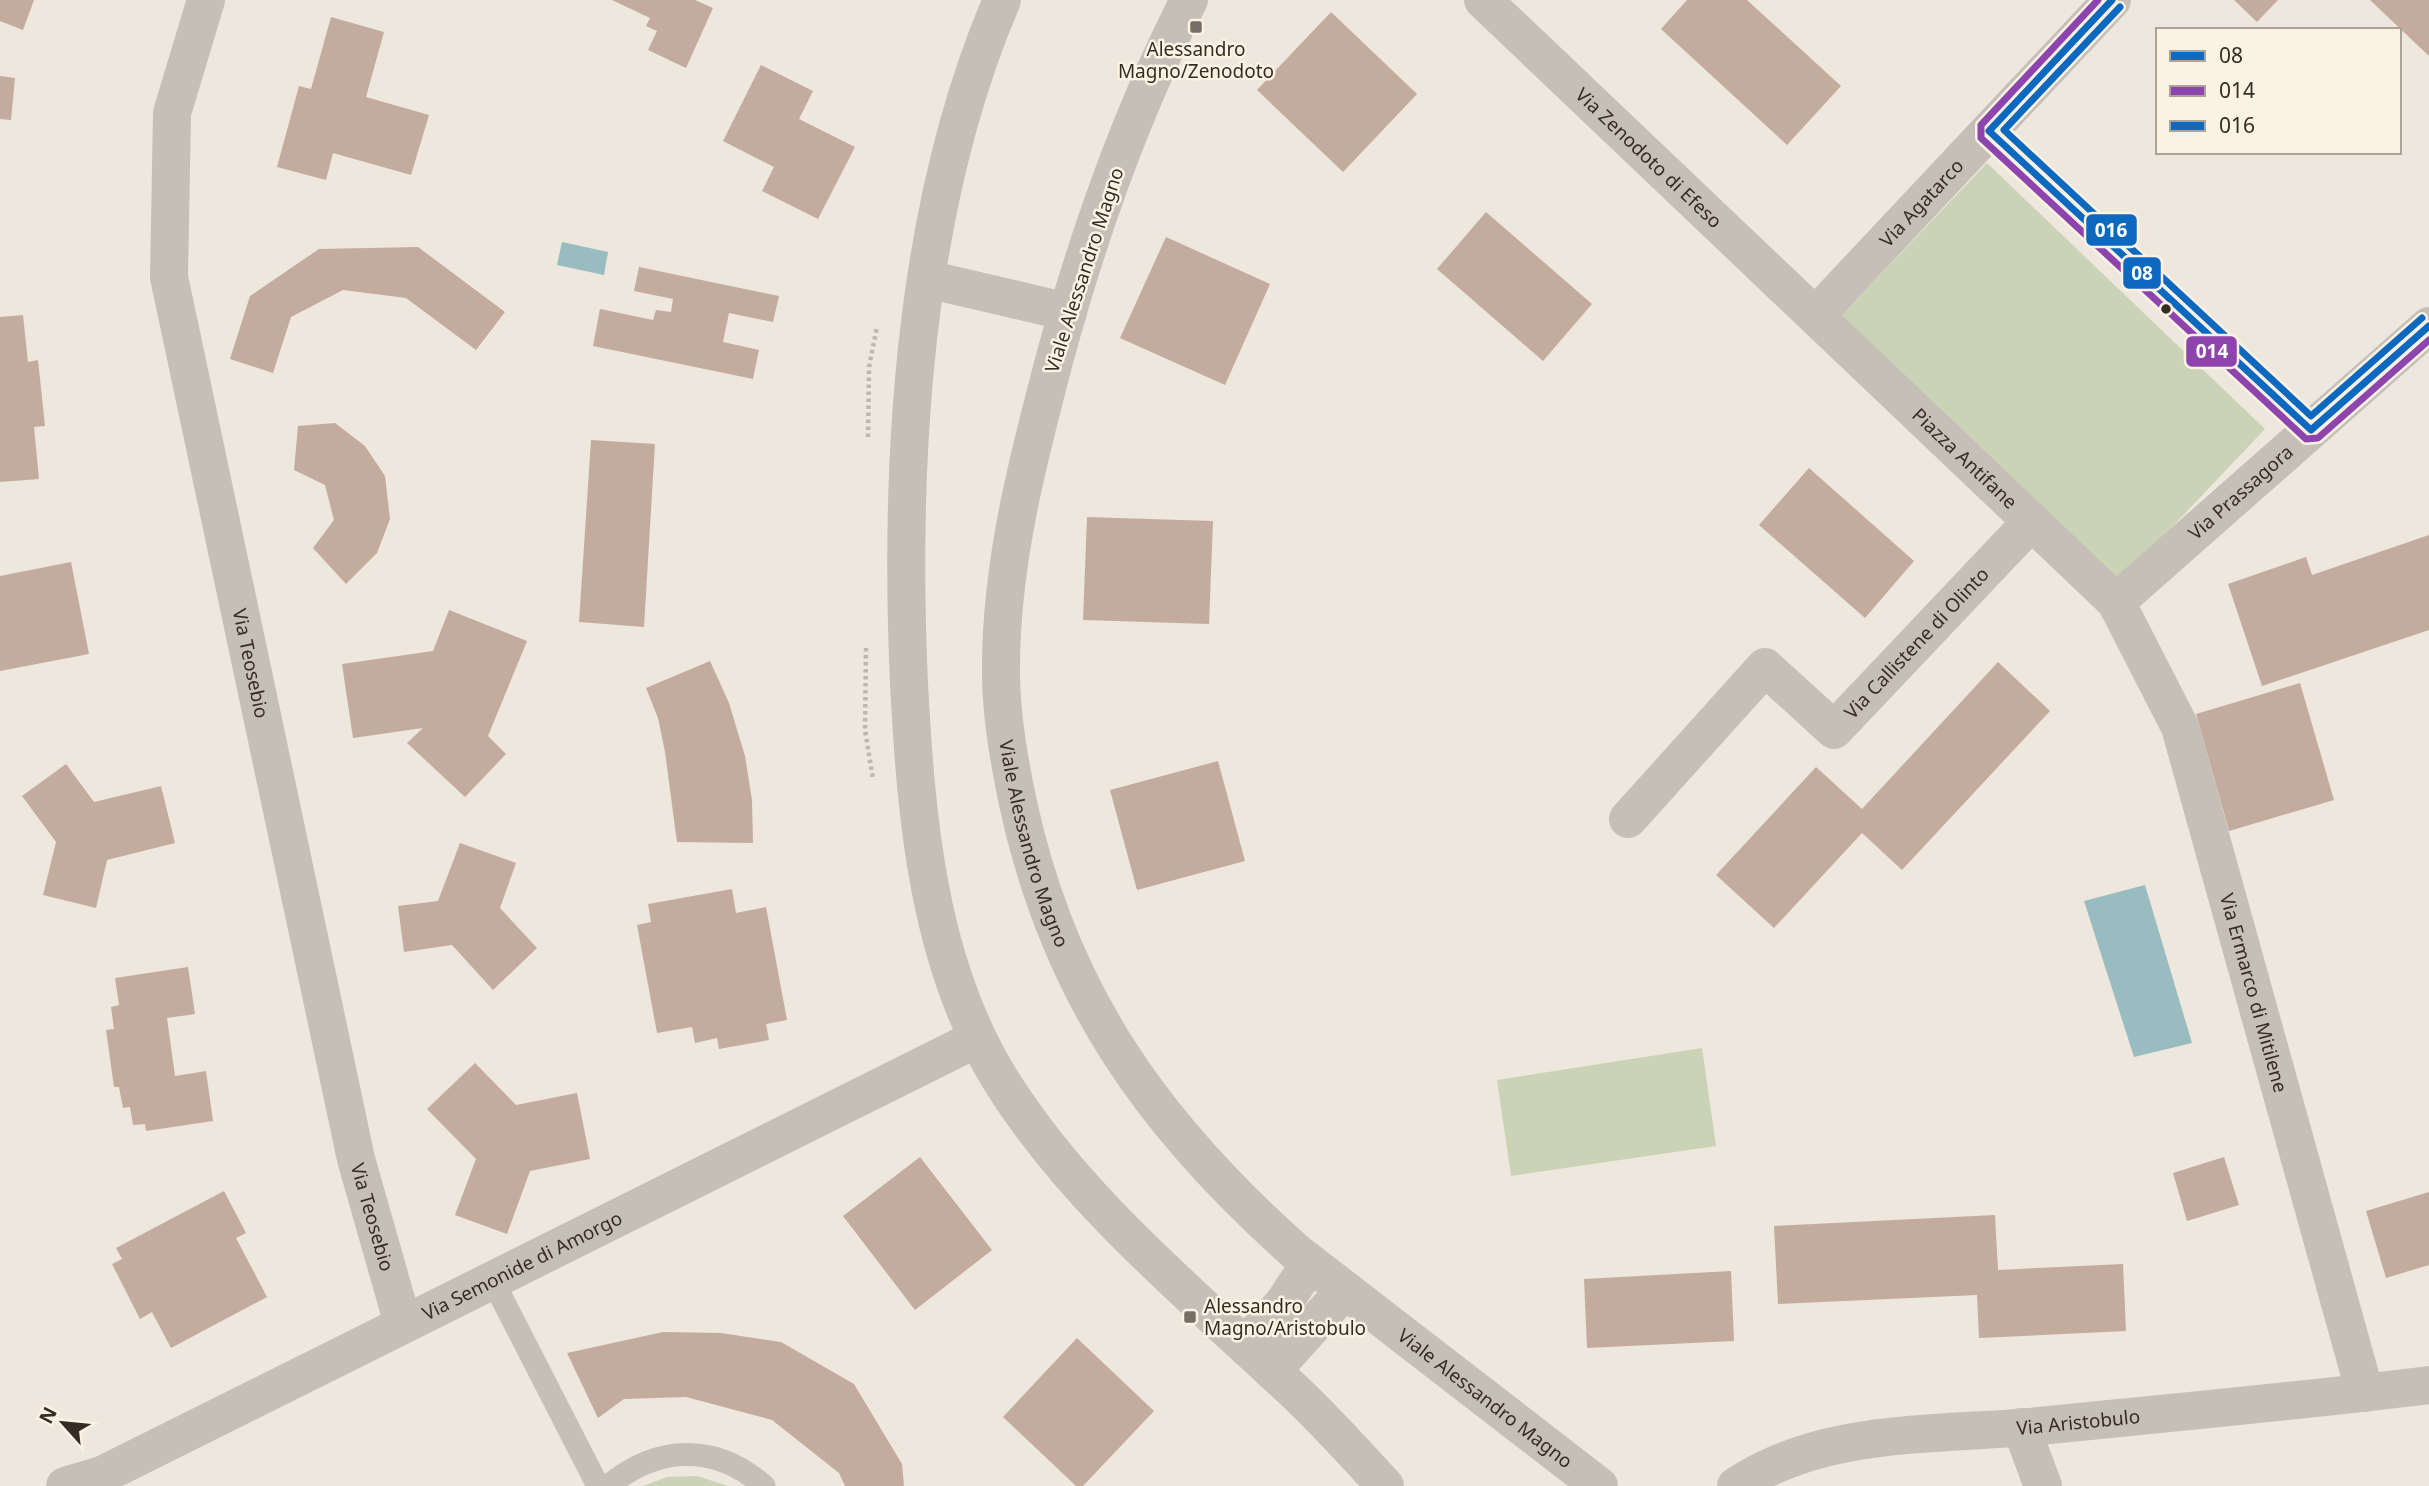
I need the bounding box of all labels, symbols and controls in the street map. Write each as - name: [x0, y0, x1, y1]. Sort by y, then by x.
- marker: Alessandro Magno/Zenodoto: [1188, 19, 1204, 35]
- legend: [2156, 28, 2401, 154]
- place label: Alessandro Magno/Zenodoto: [1118, 36, 1274, 84]
- text: 08: [2219, 41, 2243, 69]
- text: 014: [2219, 76, 2255, 104]
- street label: Via Zenodoto di Efeso: [1570, 82, 1728, 234]
- text: 016: [2219, 111, 2255, 139]
- street label: Via Agatarco: [1874, 153, 1969, 253]
- street label: Viale Alessandro Magno: [1039, 164, 1129, 376]
- line badge: 016: [2085, 213, 2138, 247]
- text: 016: [2095, 217, 2127, 243]
- line badge: 08: [2122, 256, 2162, 290]
- text: 08: [2131, 260, 2153, 286]
- unlabelled marker: [2159, 302, 2173, 316]
- line badge: 014: [2185, 335, 2238, 368]
- text: 014: [2196, 338, 2228, 364]
- street label: Piazza Antifane: [1907, 402, 2023, 515]
- street label: Via Prassagora: [2182, 439, 2299, 546]
- street label: Via Callistene di Olinto: [1838, 561, 1995, 724]
- street label: Via Teosebio: [227, 606, 275, 721]
- street label: Viale Alessandro Magno: [993, 738, 1075, 951]
- street label: Via Ermarco di Mitilene: [2214, 891, 2294, 1095]
- street label: Via Teosebio: [345, 1160, 400, 1274]
- street label: Via Semonide di Amorgo: [418, 1205, 626, 1326]
- place label: Alessandro Magno/Aristobulo: [1204, 1293, 1366, 1341]
- marker: Alessandro Magno/Aristobulo: [1182, 1309, 1198, 1325]
- street label: Viale Alessandro Magno: [1392, 1322, 1578, 1474]
- north arrow: [28, 1388, 98, 1458]
- text: N: [33, 1402, 63, 1428]
- street label: Via Aristobulo: [2015, 1403, 2141, 1441]

